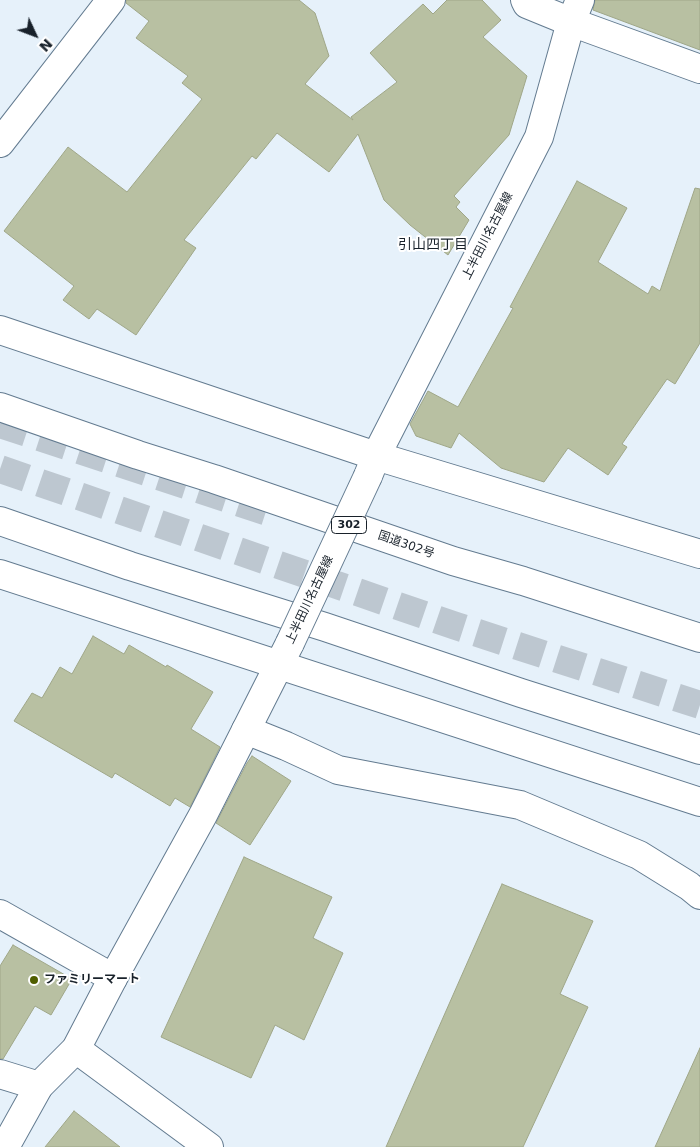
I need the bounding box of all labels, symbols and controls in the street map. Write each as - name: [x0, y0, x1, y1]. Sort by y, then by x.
- north arrow: [10, 10, 60, 60]
- text: N: [36, 35, 56, 55]
- street label: 上半田川名古屋線: [460, 190, 516, 282]
- district label: 引山四丁目: [398, 237, 468, 253]
- road number: 302: [332, 516, 366, 534]
- street label: 国道302号: [376, 529, 436, 561]
- street label: 上半田川名古屋線: [283, 553, 337, 647]
- place label: ファミリーマート: [44, 973, 140, 987]
- marker: ファミリーマート: [28, 974, 40, 986]

